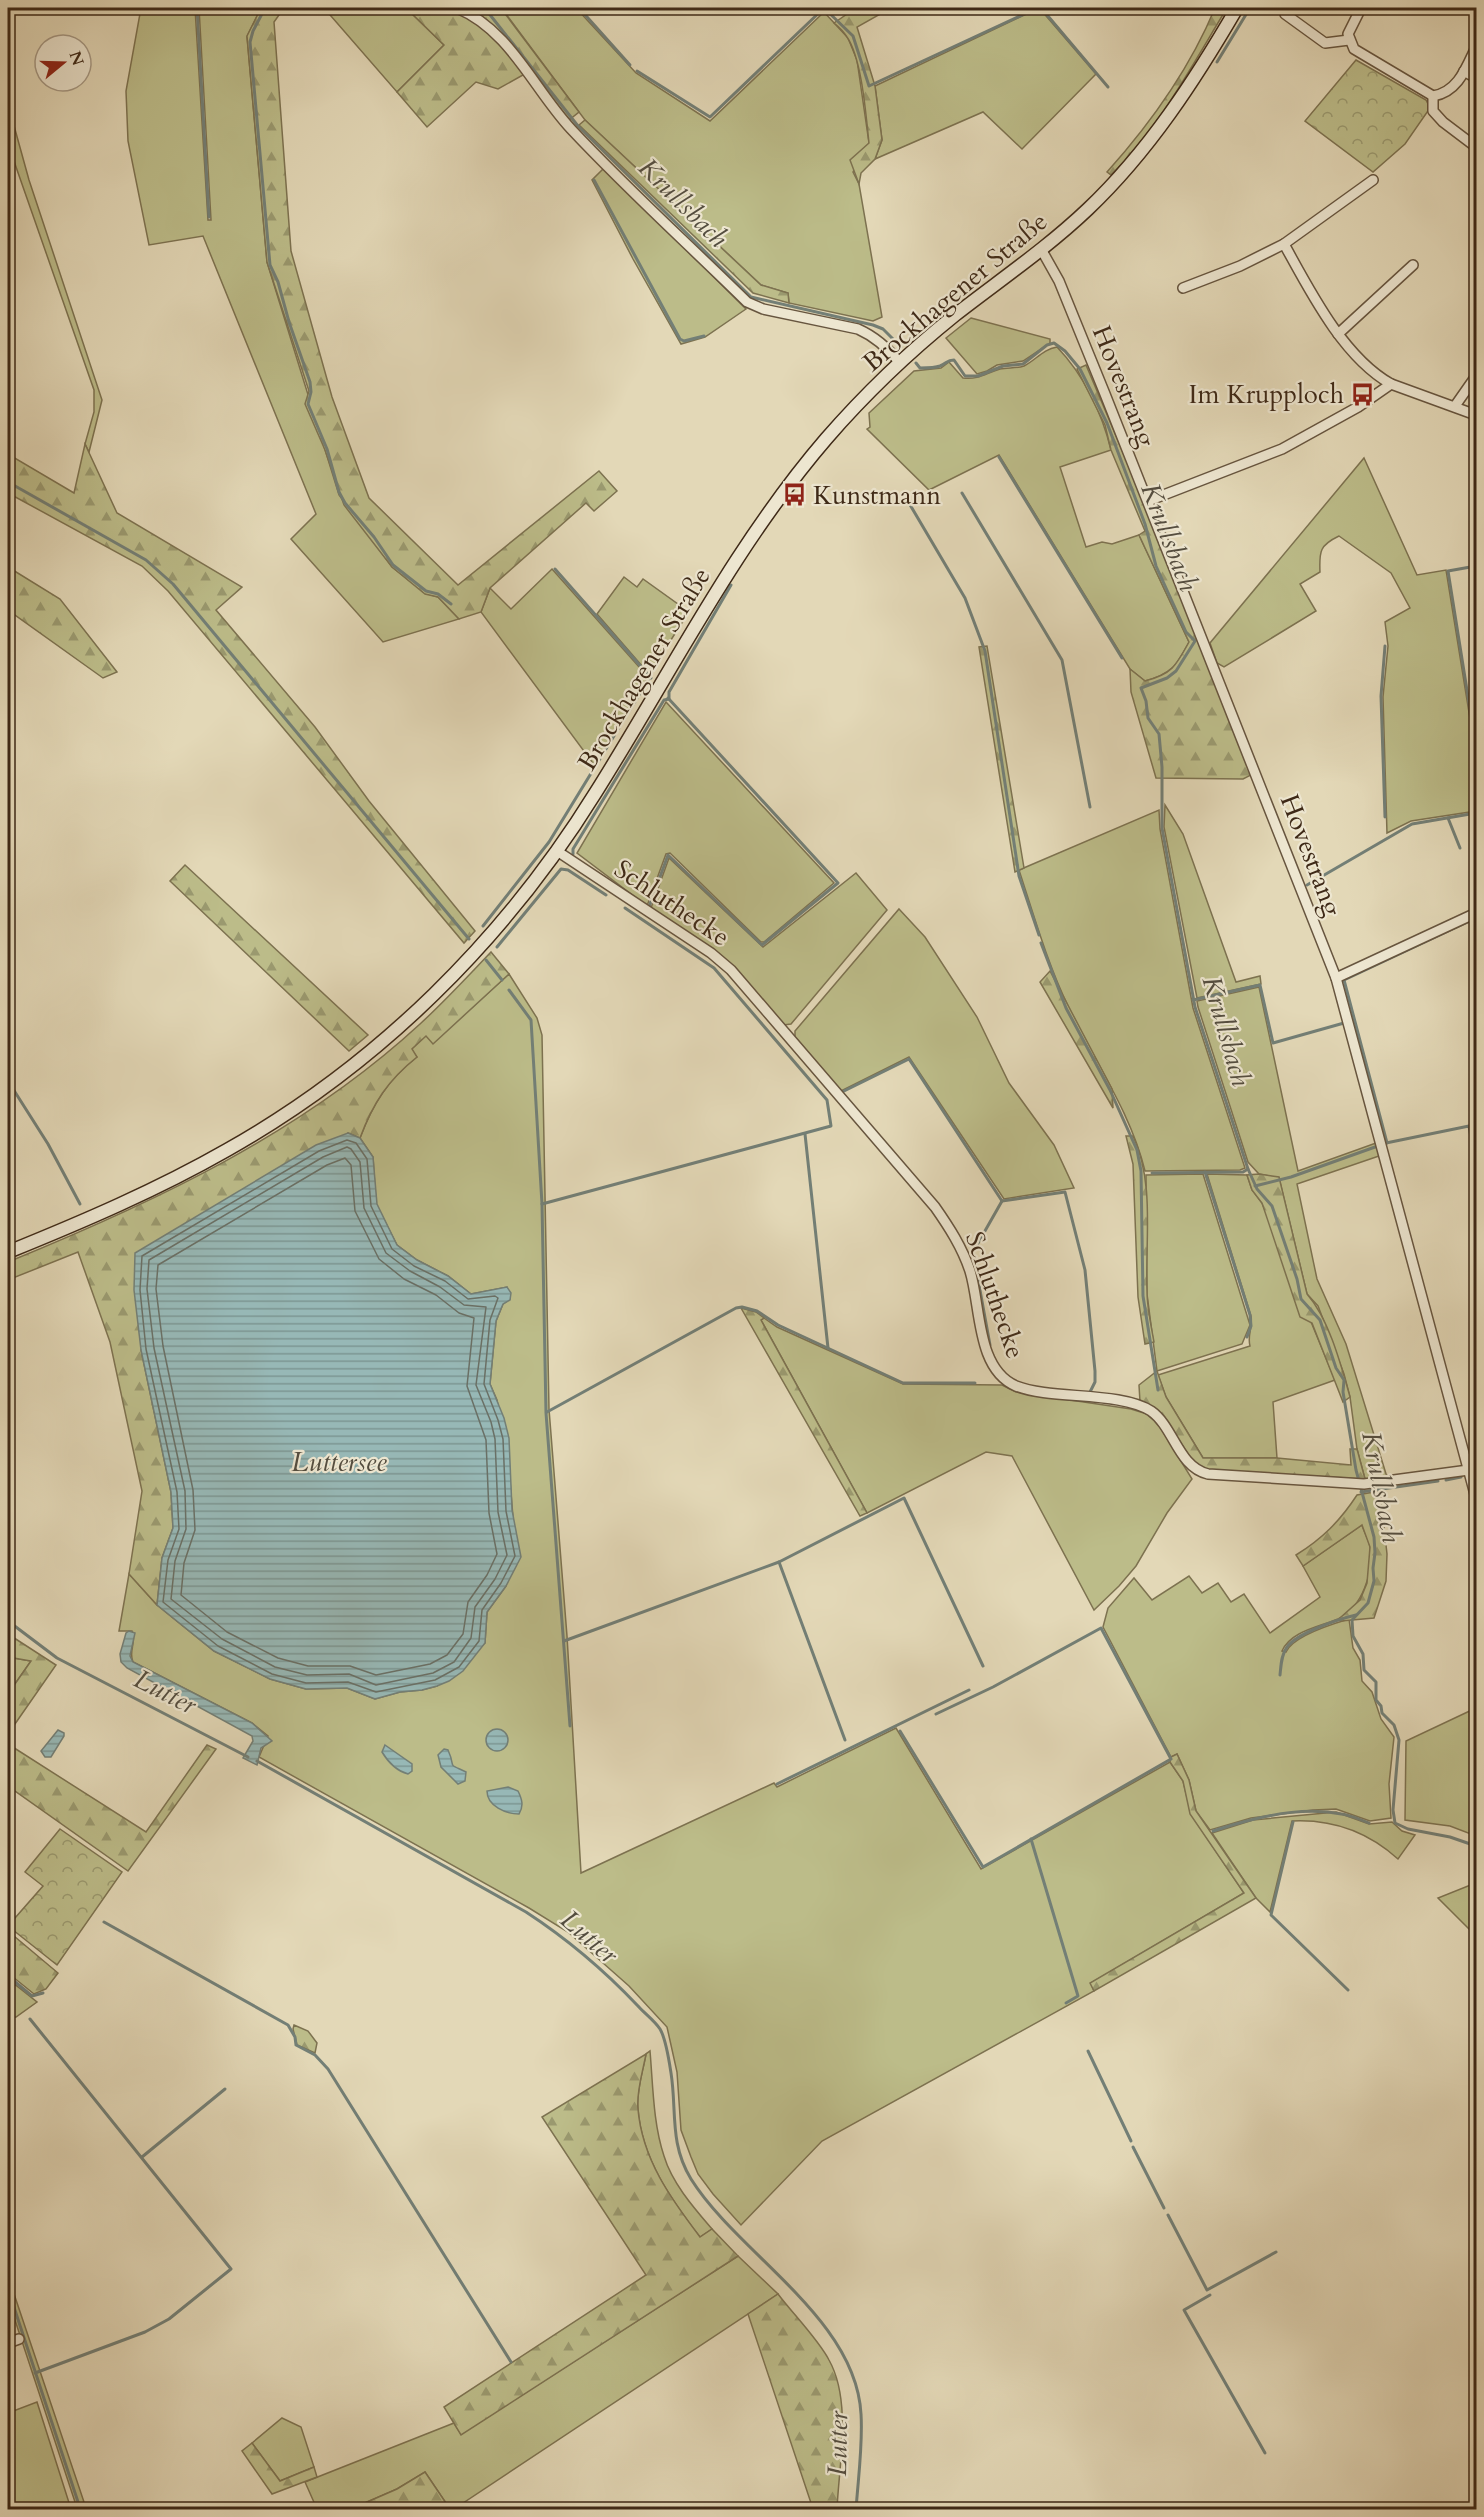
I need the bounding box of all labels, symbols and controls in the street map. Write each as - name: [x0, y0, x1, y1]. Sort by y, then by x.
- north arrow: [33, 33, 93, 93]
- text: N: [64, 48, 89, 69]
- water label: Krullsbach: [630, 150, 736, 256]
- street label: Brockhagener Straße: [855, 204, 1055, 380]
- street label: Hovestrang: [1084, 320, 1164, 452]
- place label: Im Krupploch: [1189, 377, 1344, 412]
- bus stop icon: Im Krupploch: [1349, 381, 1375, 407]
- place label: Kunstmann: [813, 478, 941, 513]
- water label: Krullsbach: [1131, 478, 1207, 596]
- bus stop icon: Kunstmann: [782, 482, 808, 508]
- street label: Brockhagener Straße: [569, 561, 719, 777]
- street label: Hovestrang: [1272, 789, 1350, 921]
- street label: Schluthecke: [608, 852, 736, 954]
- water label: Krullsbach: [1193, 972, 1259, 1090]
- street label: Schluthecke: [957, 1227, 1033, 1363]
- water label: Krullsbach: [1352, 1428, 1410, 1546]
- water label: Luttersee: [291, 1444, 387, 1481]
- water label: Lutter: [127, 1661, 204, 1724]
- water label: Lutter: [552, 1902, 627, 1973]
- water label: Lutter: [819, 2410, 857, 2477]

